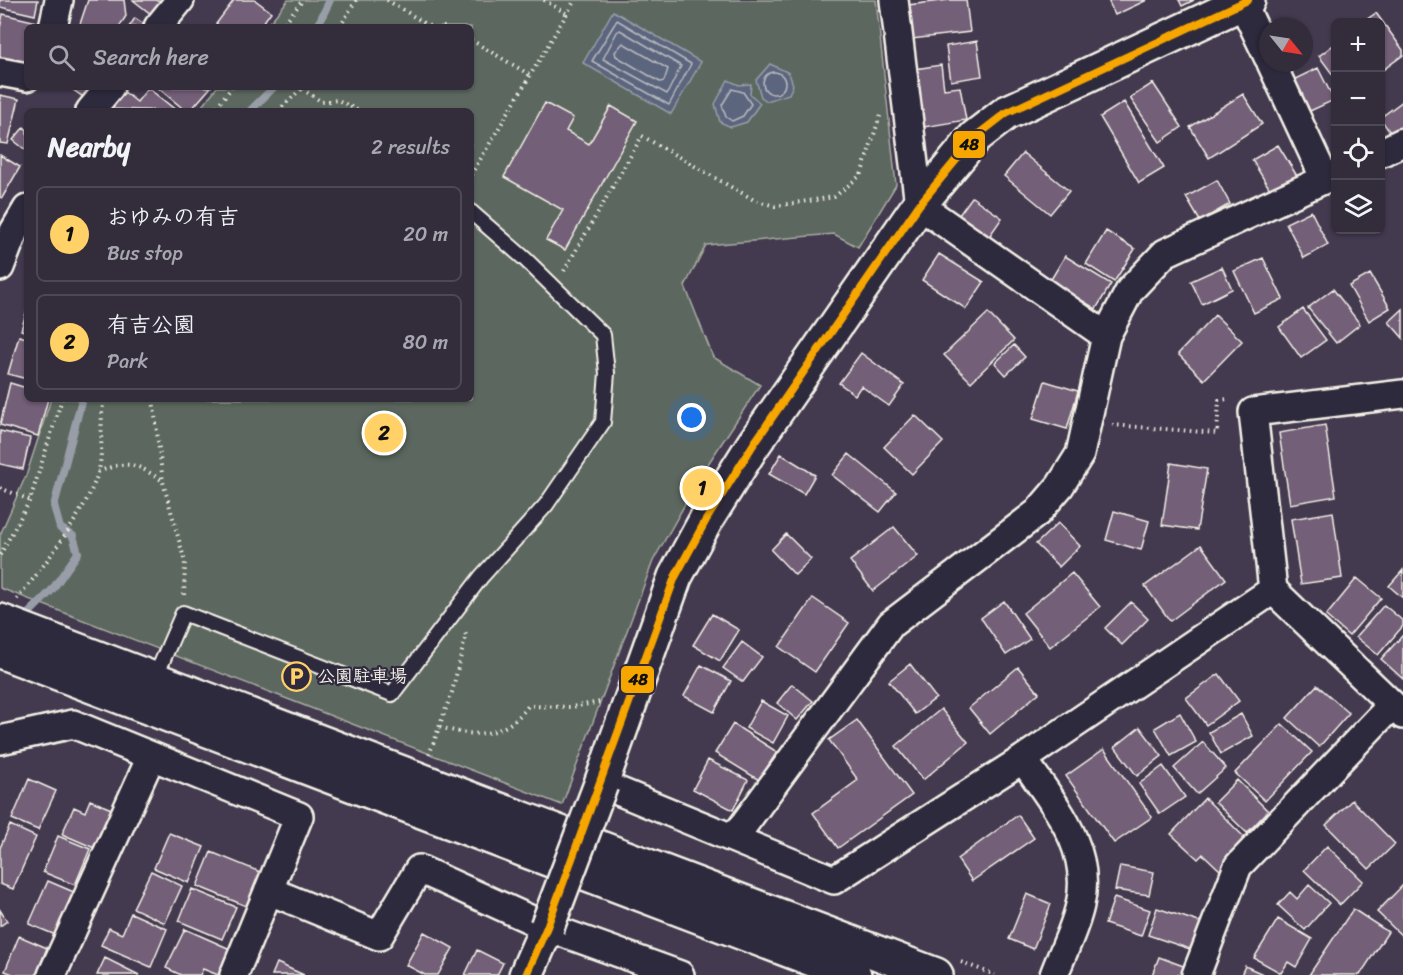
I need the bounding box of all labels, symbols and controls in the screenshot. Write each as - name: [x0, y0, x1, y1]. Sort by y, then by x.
- north arrow: [1259, 18, 1313, 72]
- map controls: [1331, 18, 1385, 234]
- button: +: [1331, 18, 1385, 72]
- search box: [24, 24, 474, 90]
- text: Search here: [93, 38, 209, 77]
- icon: search: [45, 41, 78, 74]
- button: −: [1331, 72, 1385, 126]
- text: Nearby: [48, 124, 130, 170]
- button: locate: [1331, 126, 1385, 180]
- text: 2 results: [371, 130, 450, 165]
- line badge: 48: [952, 130, 986, 159]
- text: 48: [958, 130, 979, 159]
- button: layers: [1331, 180, 1385, 234]
- text: おゆみの有吉: [107, 197, 239, 236]
- text: 1: [65, 217, 74, 252]
- text: 20 m: [403, 217, 448, 252]
- text: Bus stop: [107, 236, 183, 271]
- text: 有吉公園: [107, 305, 195, 344]
- text: 2: [64, 325, 75, 360]
- text: 80 m: [403, 325, 448, 360]
- text: Park: [107, 344, 148, 379]
- your location: [677, 403, 706, 432]
- pin: 2: [364, 410, 404, 456]
- pin: 1: [682, 466, 722, 510]
- parking icon: 公園駐車場: [280, 660, 312, 692]
- place label: 公園駐車場: [317, 660, 407, 692]
- line badge: 48: [620, 665, 655, 694]
- text: 48: [627, 665, 648, 694]

